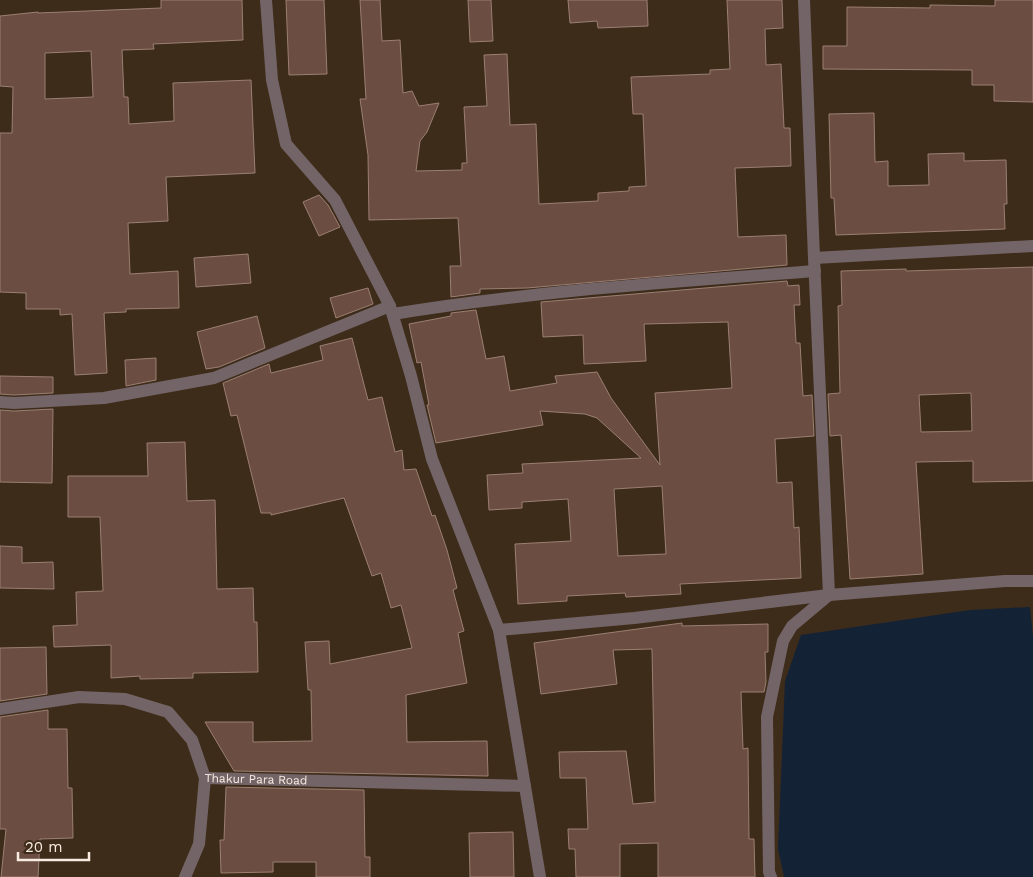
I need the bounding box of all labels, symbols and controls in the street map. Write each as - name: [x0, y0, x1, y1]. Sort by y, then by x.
- street label: Thakur Para Road: [204, 771, 308, 788]
- scale bar: [18, 830, 89, 862]
- text: 20 m: [25, 838, 63, 856]

